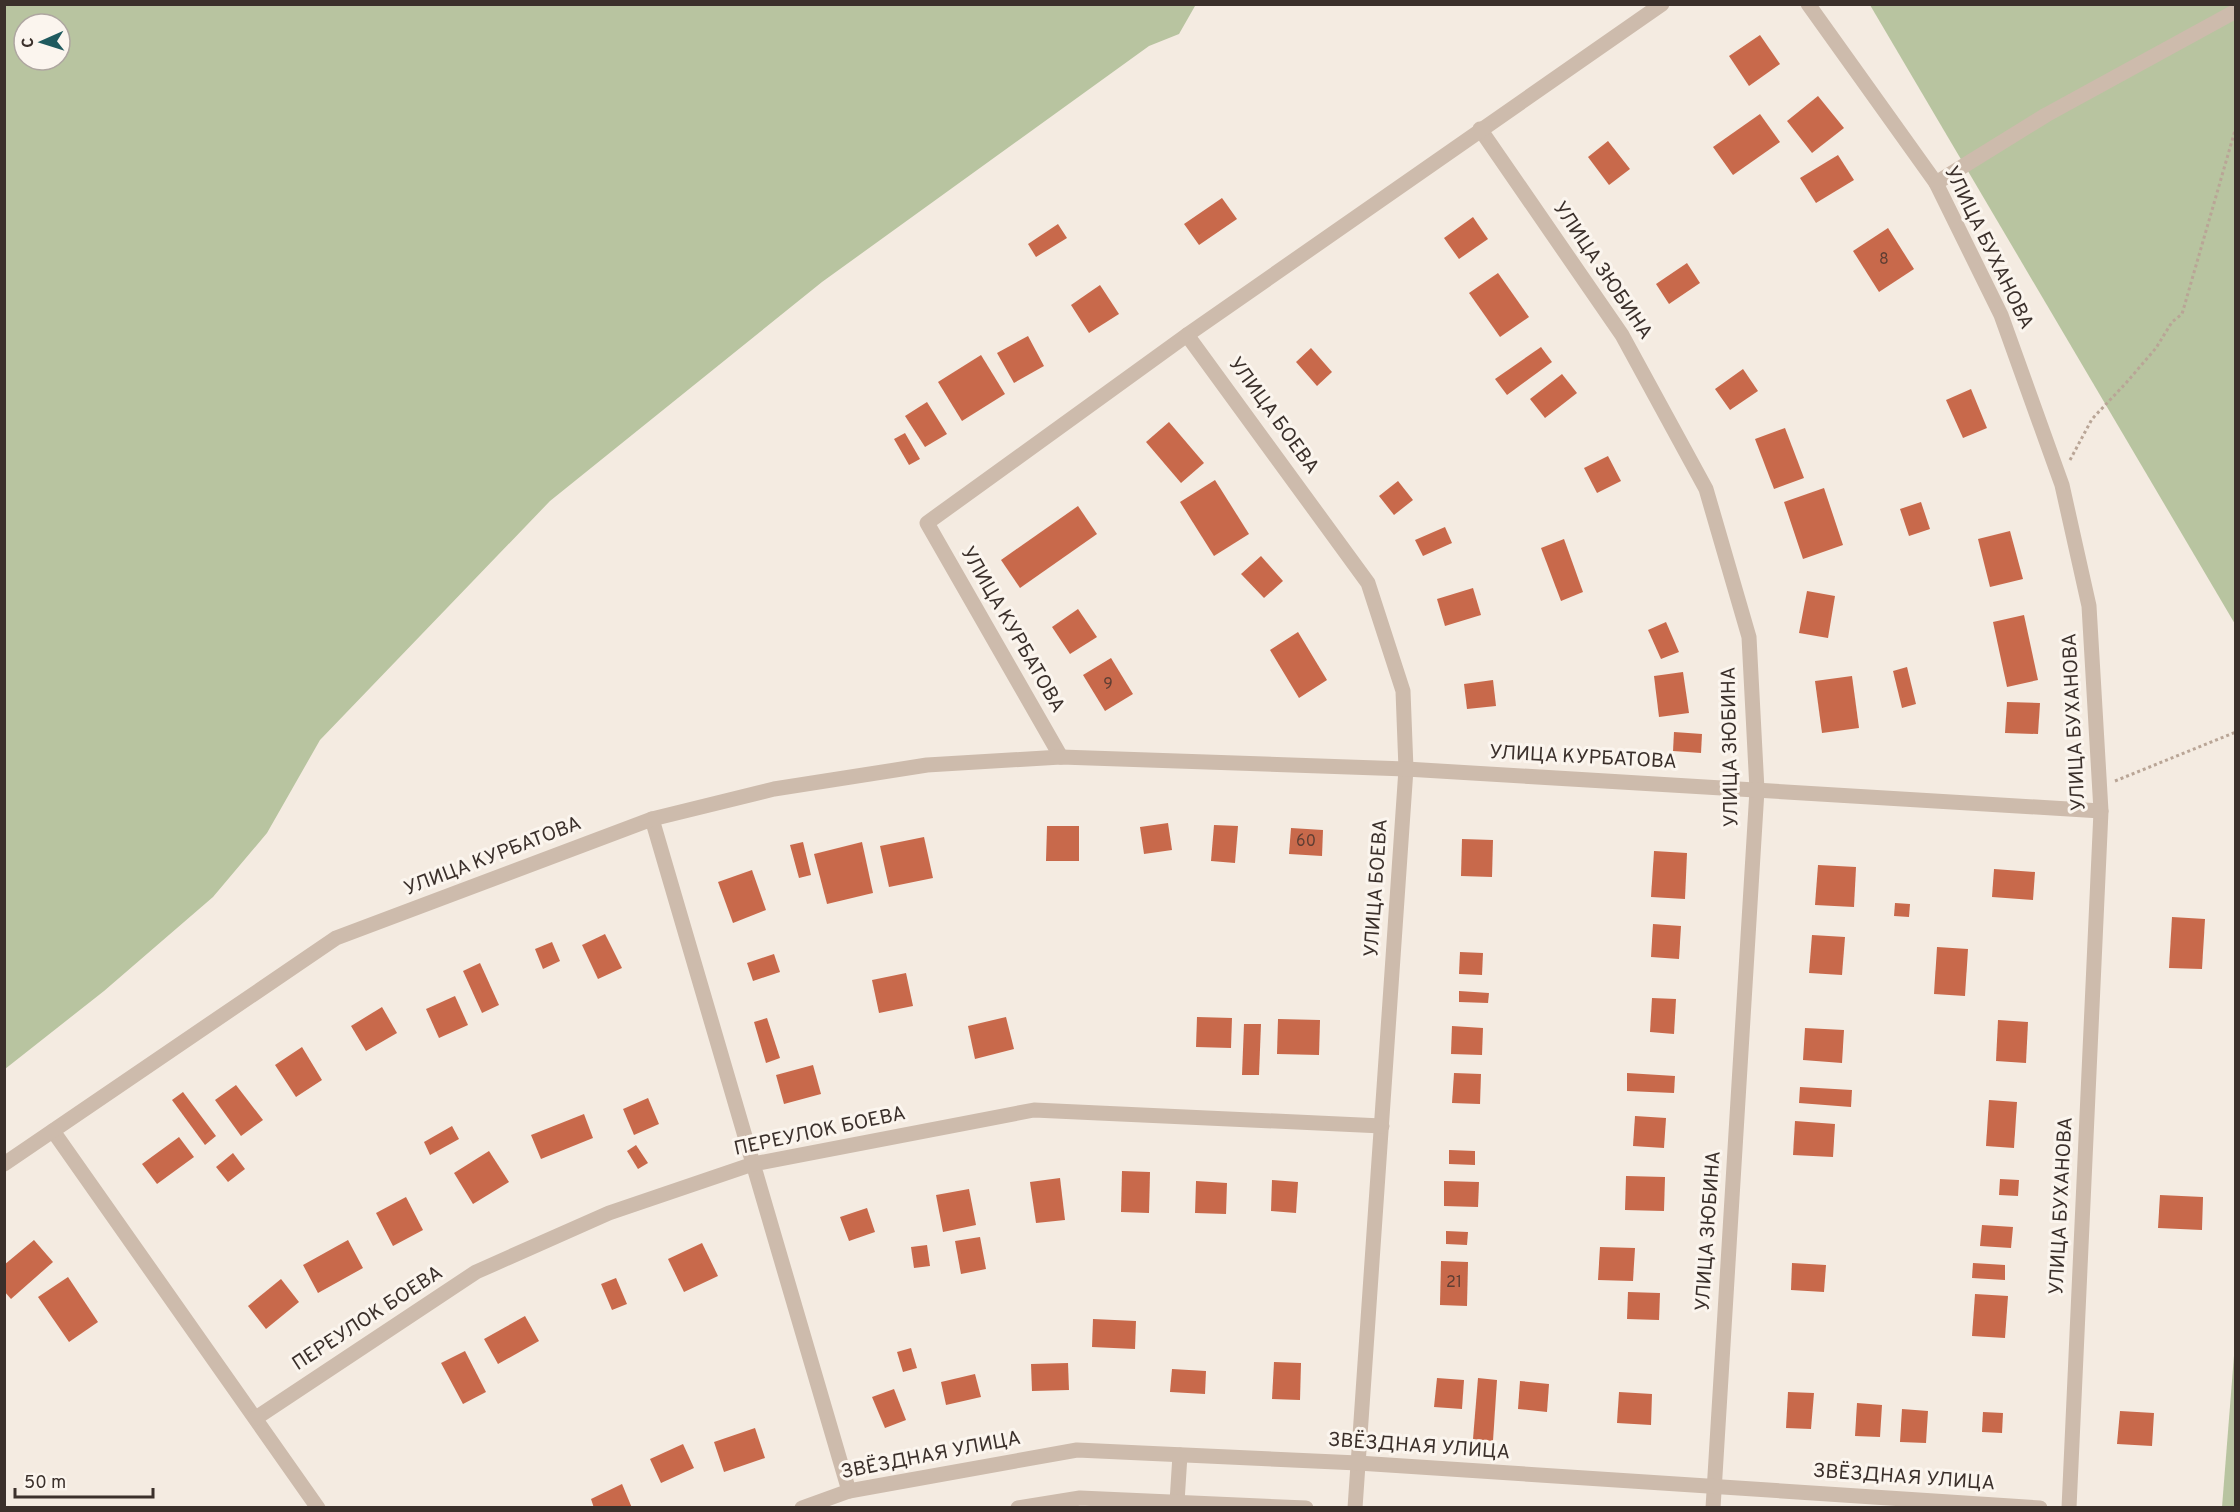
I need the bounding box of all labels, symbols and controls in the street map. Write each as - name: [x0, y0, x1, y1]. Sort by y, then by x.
- north arrow: [12, 12, 72, 72]
- text: С: [19, 37, 39, 48]
- street label: УЛИЦА БУХАНОВА: [1937, 162, 2039, 334]
- street label: УЛИЦА ЗЮБИНА: [1546, 197, 1658, 345]
- house number: 8: [1879, 250, 1889, 270]
- street label: УЛИЦА БОЕВА: [1222, 352, 1324, 480]
- street label: УЛИЦА КУРБАТОВА: [954, 542, 1070, 718]
- street label: УЛИЦА БУХАНОВА: [2057, 632, 2093, 812]
- street label: УЛИЦА ЗЮБИНА: [1717, 666, 1745, 828]
- house number: 9: [1103, 675, 1113, 695]
- street label: УЛИЦА КУРБАТОВА: [1488, 740, 1678, 776]
- street label: УЛИЦА КУРБАТОВА: [401, 811, 585, 903]
- street label: УЛИЦА БОЕВА: [1359, 818, 1395, 958]
- house number: 60: [1296, 832, 1316, 852]
- street label: ПЕРЕУЛОК БОЕВА: [732, 1101, 908, 1163]
- street label: УЛИЦА БУХАНОВА: [2044, 1116, 2080, 1296]
- street label: УЛИЦА ЗЮБИНА: [1690, 1150, 1728, 1312]
- street label: ПЕРЕУЛОК БОЕВА: [288, 1261, 448, 1377]
- house number: 21: [1446, 1273, 1462, 1293]
- street label: ЗВЁЗДНАЯ УЛИЦА: [839, 1425, 1023, 1486]
- street label: ЗВЁЗДНАЯ УЛИЦА: [1327, 1427, 1511, 1466]
- street label: ЗВЁЗДНАЯ УЛИЦА: [1812, 1458, 1996, 1497]
- scale bar: [15, 1461, 153, 1499]
- text: 50 m: [24, 1472, 66, 1495]

